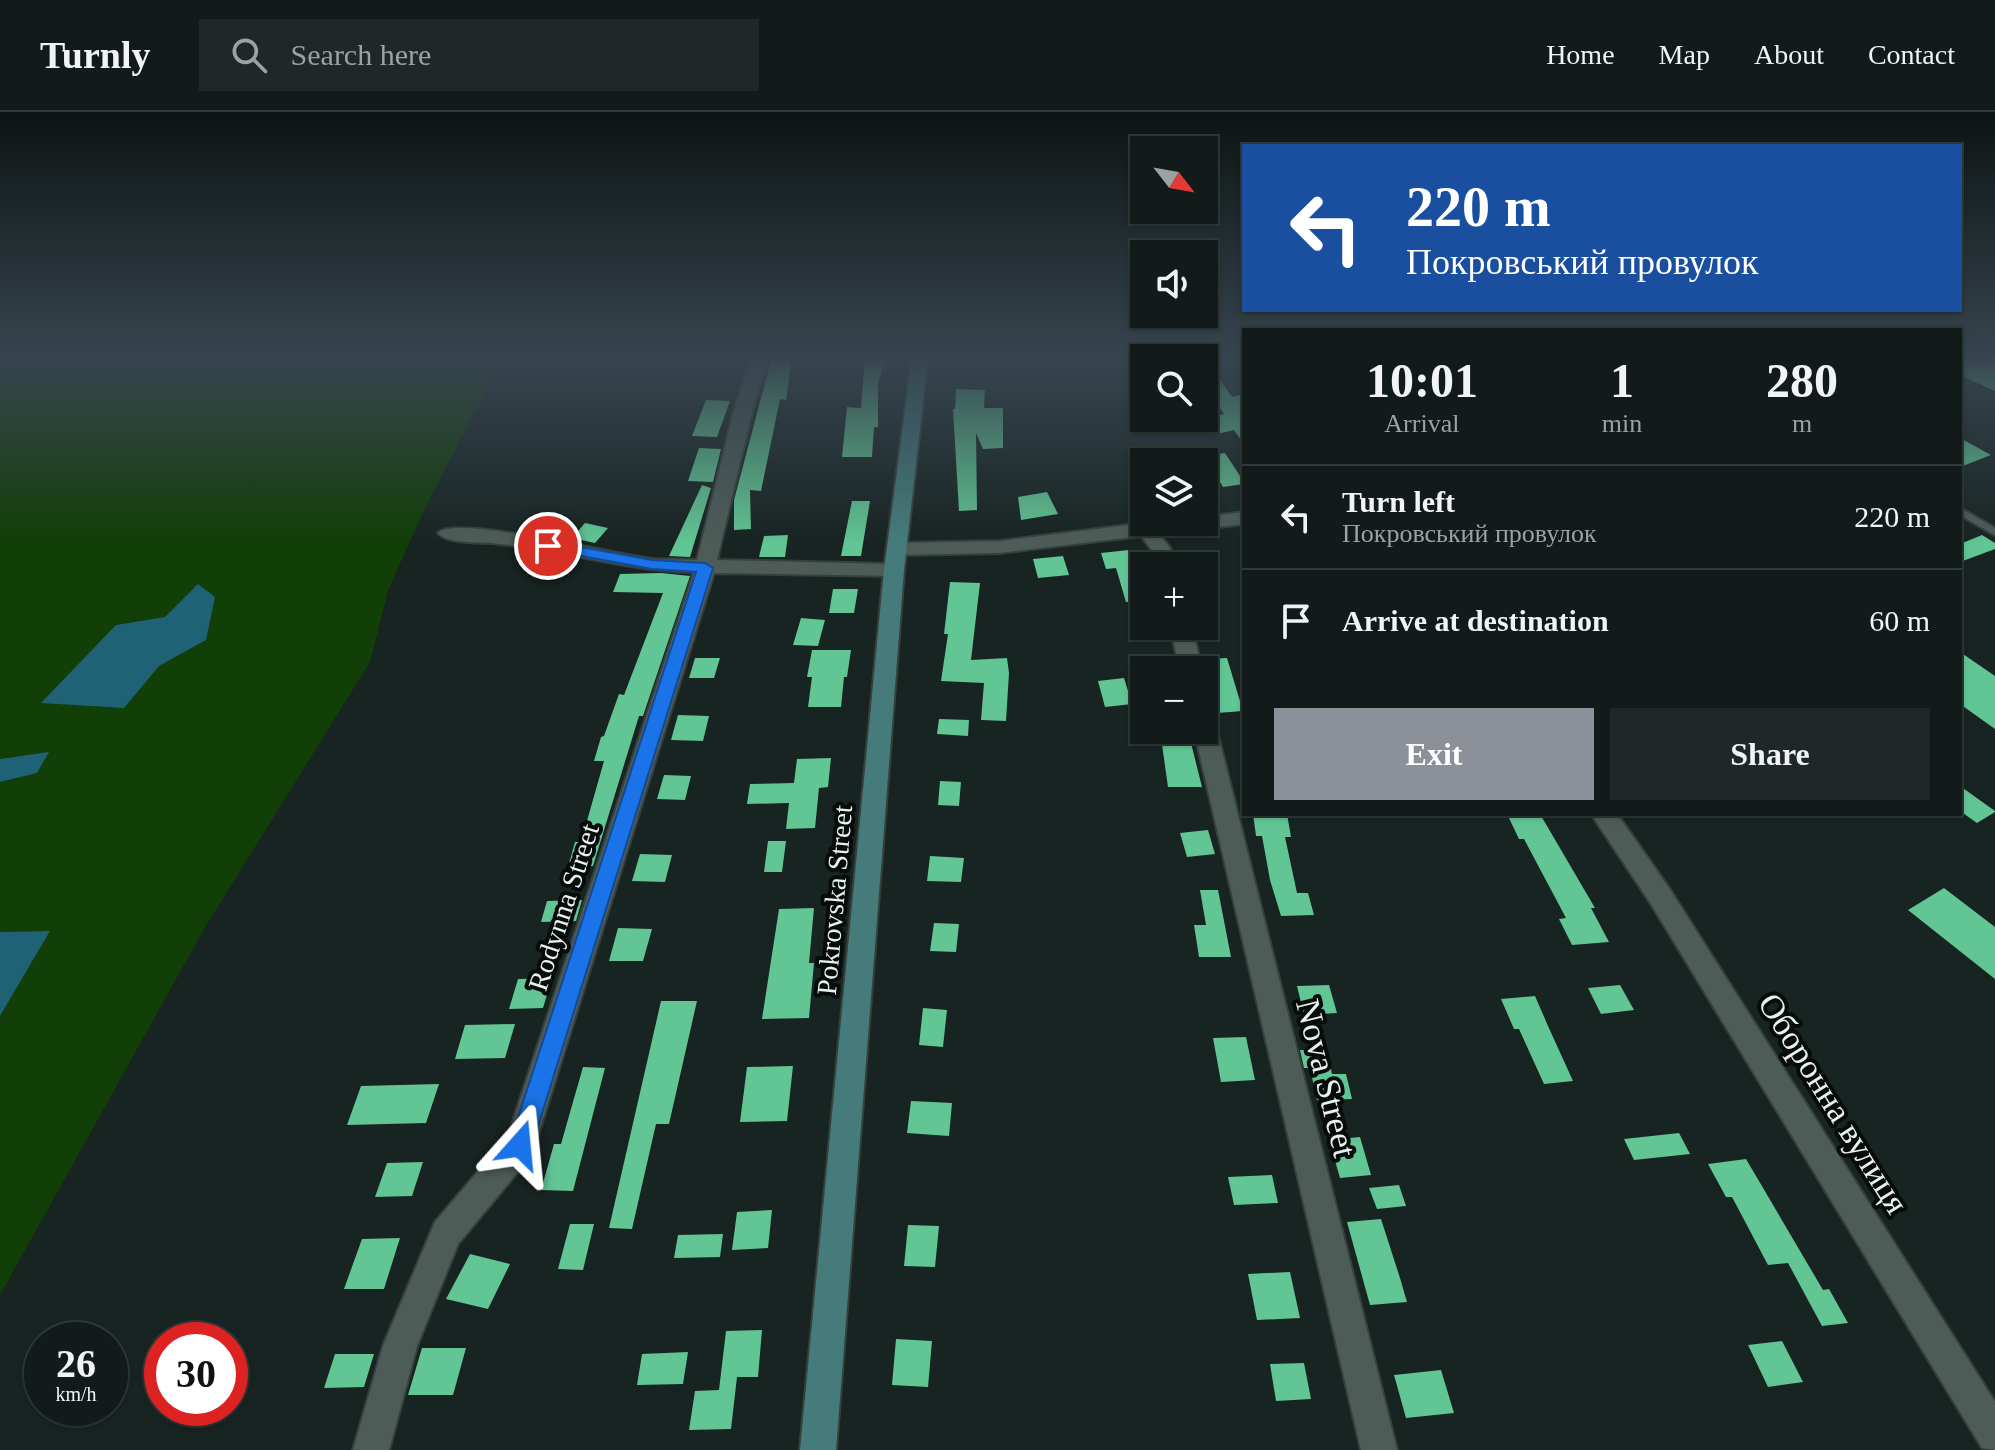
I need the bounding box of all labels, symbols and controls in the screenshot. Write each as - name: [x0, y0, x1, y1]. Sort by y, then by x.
- search box: [199, 19, 759, 91]
- icon: search: [227, 33, 271, 77]
- text: Turnly: [40, 34, 151, 76]
- text: Search here: [291, 38, 431, 71]
- text: Home: [1546, 39, 1615, 70]
- text: Map: [1659, 39, 1710, 70]
- text: About: [1754, 39, 1824, 70]
- text: Contact: [1868, 39, 1955, 70]
- north arrow: [1130, 136, 1218, 224]
- map controls: [1130, 136, 1218, 744]
- icon: left: [1274, 176, 1378, 280]
- text: 220 m: [1406, 176, 1551, 238]
- button: sound: [1130, 240, 1218, 328]
- text: Покровський провулок: [1406, 242, 1759, 282]
- button: search: [1130, 344, 1218, 432]
- text: 10:01: [1366, 354, 1478, 407]
- text: 1: [1610, 354, 1634, 407]
- text: 280: [1766, 354, 1838, 407]
- text: Arrival: [1384, 409, 1459, 438]
- text: min: [1602, 409, 1642, 438]
- text: m: [1792, 409, 1812, 438]
- button: layers: [1130, 448, 1218, 536]
- text: Turn left: [1342, 485, 1455, 518]
- icon: left: [1274, 495, 1318, 539]
- text: 220 m: [1854, 500, 1930, 533]
- pin: [514, 512, 582, 580]
- text: Покровський провулок: [1342, 519, 1597, 548]
- icon: arrive: [526, 524, 570, 568]
- button: +: [1130, 552, 1218, 640]
- icon: arrive: [1274, 599, 1318, 643]
- text: Arrive at destination: [1342, 604, 1609, 637]
- text: 60 m: [1869, 604, 1930, 637]
- button: −: [1130, 656, 1218, 744]
- button: Exit: [1274, 708, 1594, 800]
- button: Share: [1610, 708, 1930, 800]
- street label: Pokrovska Street: [811, 804, 858, 996]
- street label: Rodynna Street: [522, 820, 605, 994]
- street label: Оборонна вулиця: [1751, 987, 1916, 1220]
- street label: Nova Street: [1289, 995, 1364, 1161]
- position arrow: [478, 1103, 562, 1187]
- speed limit sign: 30: [144, 1322, 248, 1426]
- text: 26: [56, 1341, 96, 1386]
- text: km/h: [55, 1383, 97, 1405]

